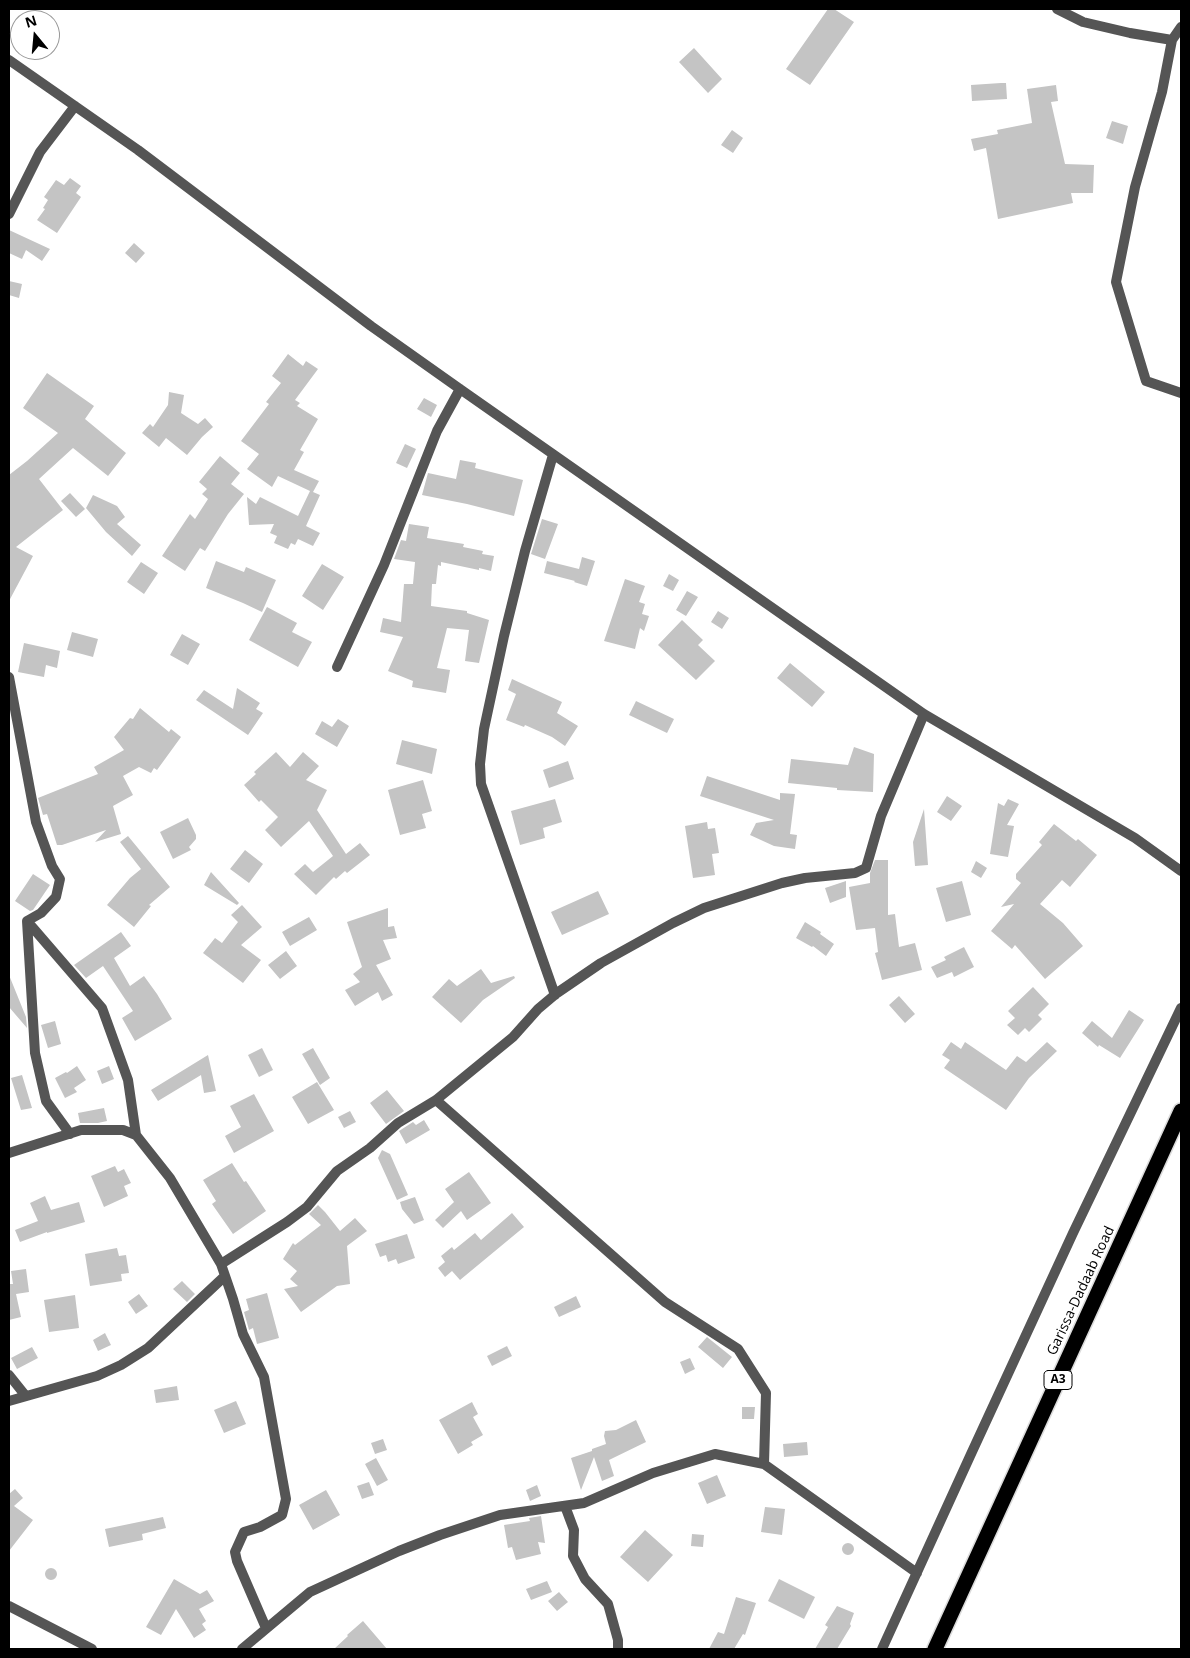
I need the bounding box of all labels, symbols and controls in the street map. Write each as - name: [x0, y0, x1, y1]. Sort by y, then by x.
- north arrow: [10, 10, 60, 60]
- text: N: [23, 10, 39, 32]
- street label: Garissa-Dadaab Road: [1044, 1224, 1118, 1358]
- road number: A3: [1044, 1370, 1072, 1390]

